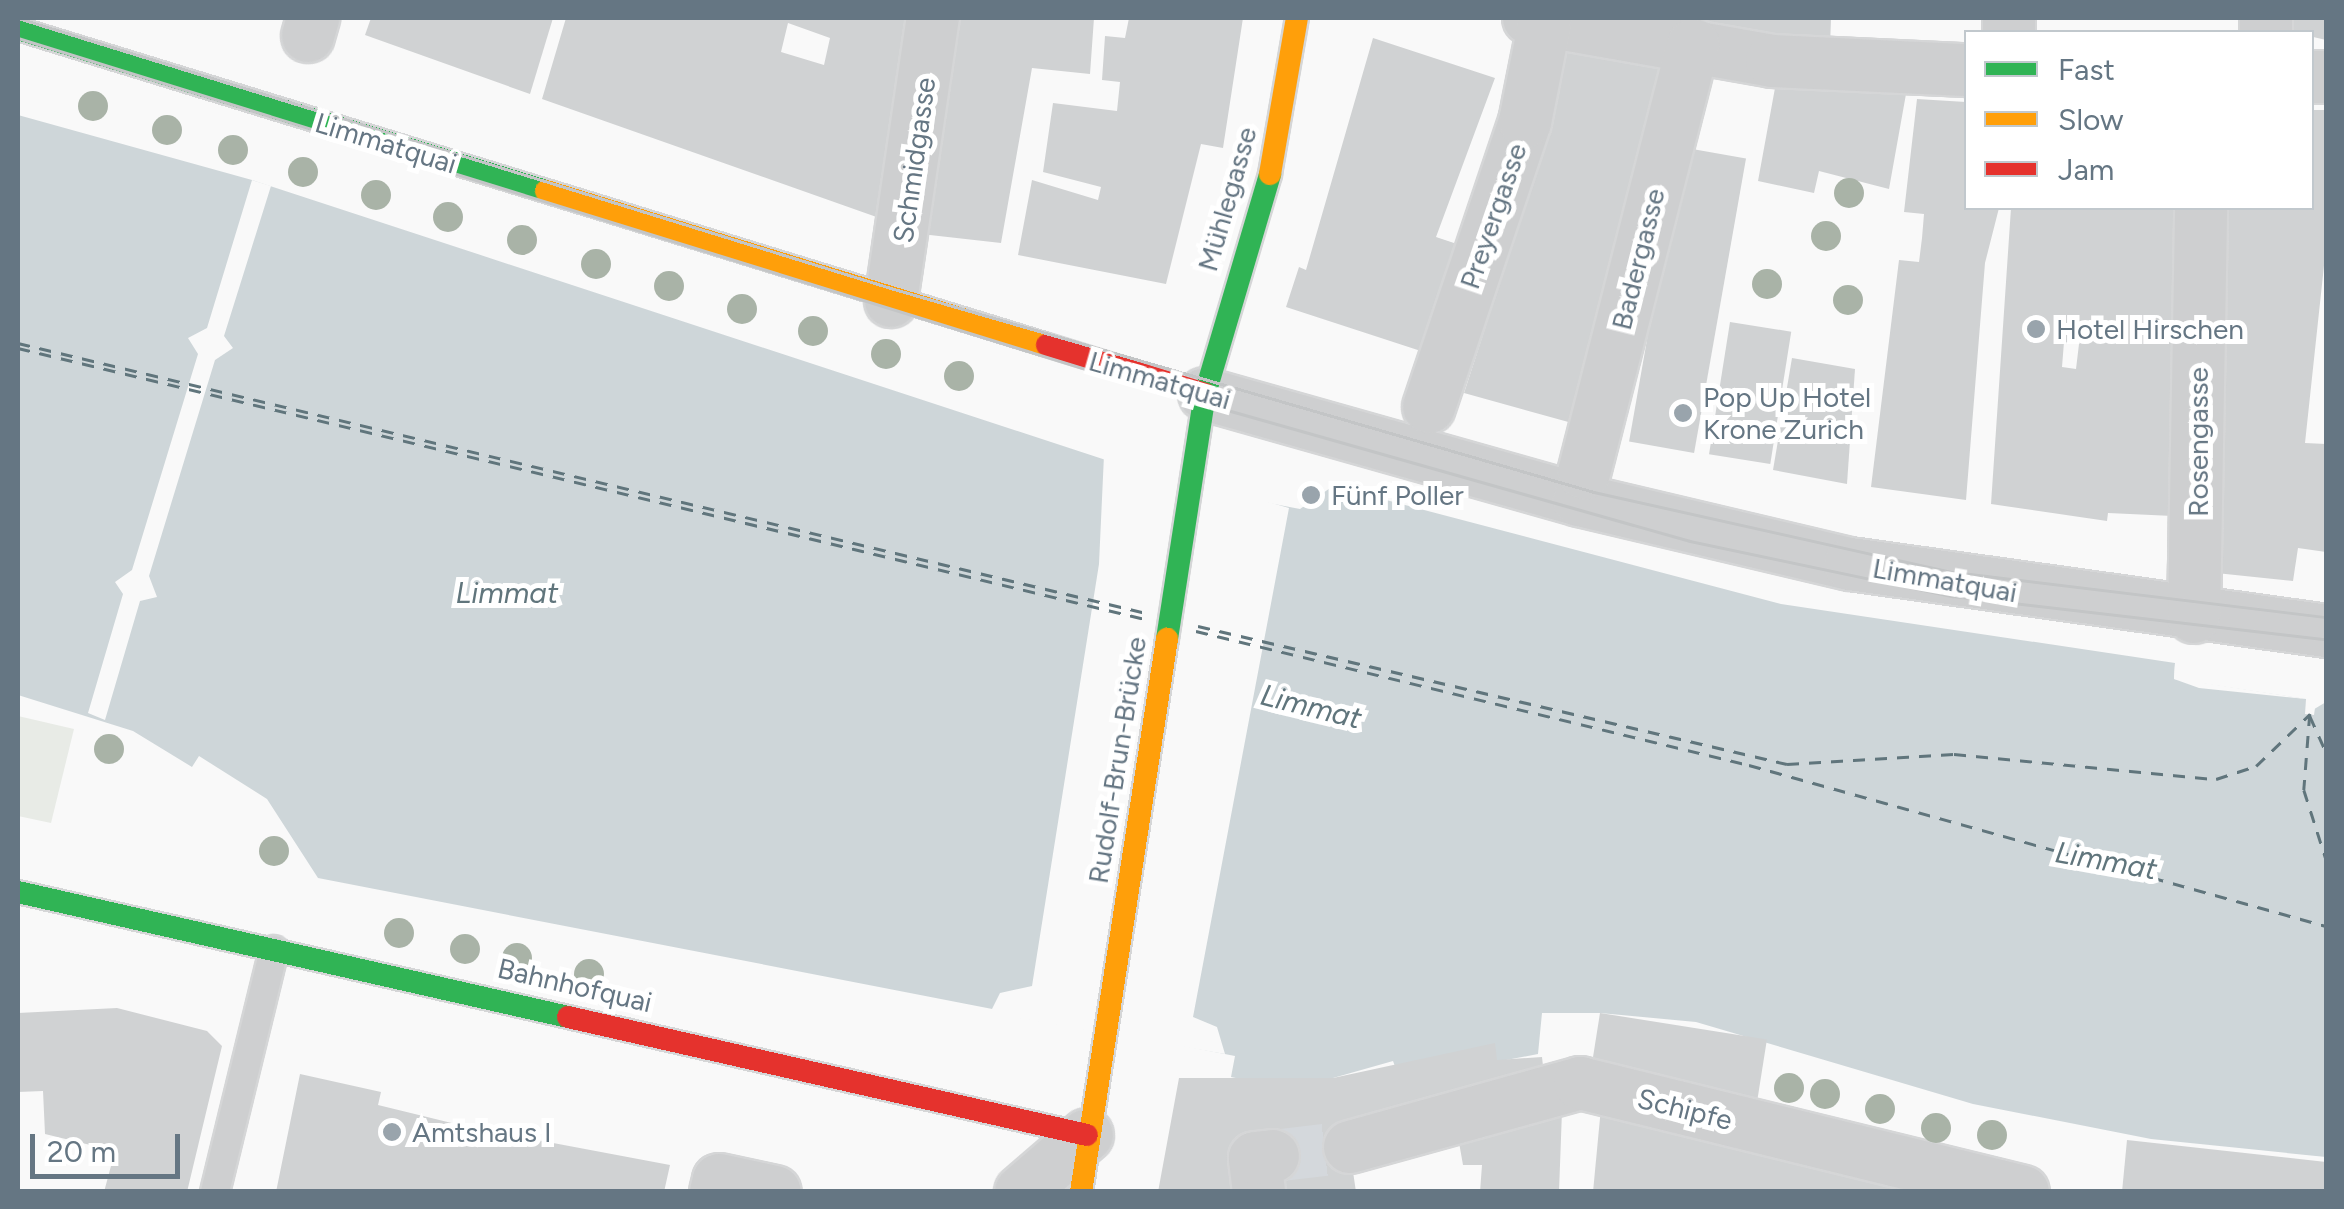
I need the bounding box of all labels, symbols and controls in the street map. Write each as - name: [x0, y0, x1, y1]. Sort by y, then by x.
- legend: [1964, 30, 2314, 210]
- text: Fast: [2058, 51, 2115, 88]
- street label: Schmidgasse: [886, 75, 942, 245]
- text: Slow: [2058, 101, 2124, 138]
- street label: Limmatquai: [311, 106, 461, 180]
- street label: Mühlegasse: [1190, 123, 1264, 275]
- street label: Preyergasse: [1452, 139, 1534, 293]
- text: Jam: [2058, 151, 2114, 188]
- street label: Badergasse: [1604, 185, 1672, 333]
- place label: Hotel Hirschen: [2056, 312, 2244, 346]
- marker: Hotel Hirschen: [2025, 318, 2047, 340]
- street label: Limmatquai: [1085, 344, 1235, 416]
- street label: Rosengasse: [2181, 367, 2215, 517]
- place label: Pop Up Hotel Krone Zurich: [1703, 380, 1871, 446]
- marker: Pop Up Hotel Krone Zurich: [1672, 402, 1694, 424]
- place label: Fünf Poller: [1331, 478, 1464, 512]
- marker: Fünf Poller: [1300, 484, 1322, 506]
- street label: Limmatquai: [1870, 551, 2020, 609]
- water label: Limmat: [456, 575, 558, 611]
- street label: Rudolf-Brun-Brücke: [1081, 634, 1153, 886]
- water label: Limmat: [1257, 677, 1365, 737]
- water label: Limmat: [2052, 834, 2160, 888]
- street label: Bahnhofquai: [495, 951, 655, 1019]
- street label: Schipfe: [1634, 1081, 1736, 1137]
- scale bar: [35, 1114, 185, 1176]
- place label: Amtshaus I: [412, 1115, 551, 1149]
- marker: Amtshaus I: [381, 1121, 403, 1143]
- text: 20 m: [47, 1133, 116, 1170]

